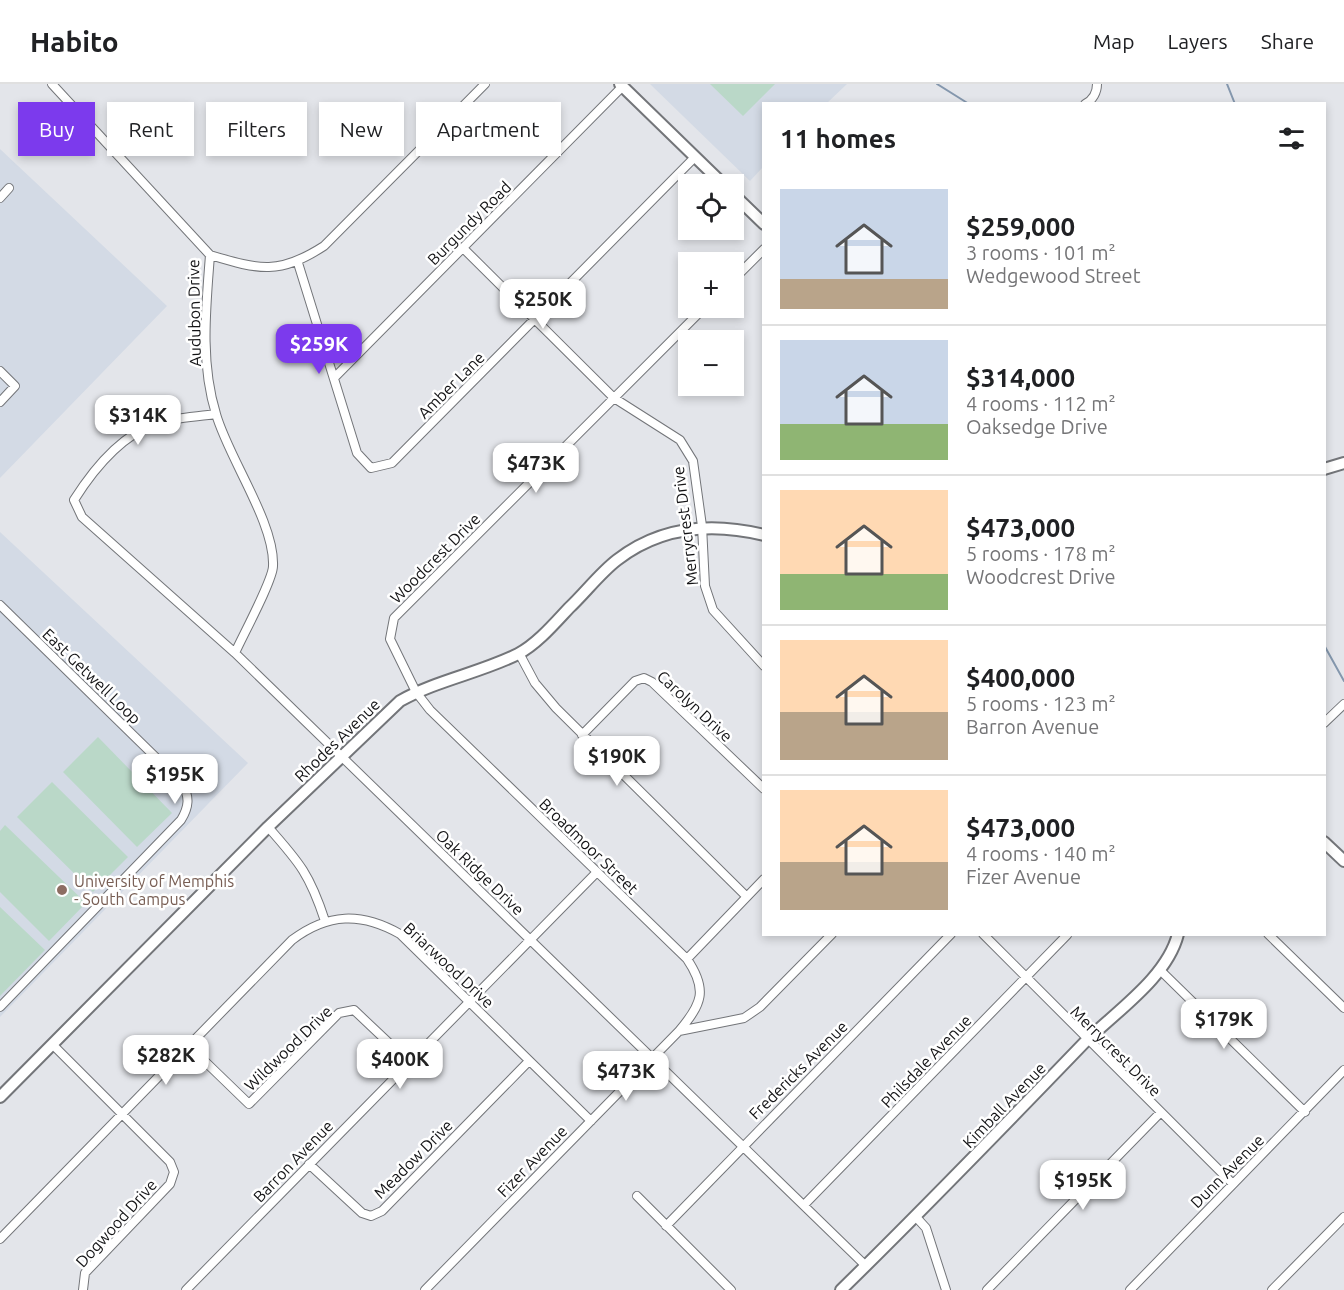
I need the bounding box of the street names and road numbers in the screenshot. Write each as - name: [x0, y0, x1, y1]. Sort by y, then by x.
- street label: Burgundy Road: [424, 178, 514, 268]
- street label: Audubon Drive: [184, 259, 204, 367]
- street label: Amber Lane: [414, 348, 488, 422]
- street label: Merrycrest Drive: [669, 465, 701, 587]
- street label: Woodcrest Drive: [386, 509, 484, 607]
- street label: East Getwell Loop: [39, 625, 145, 727]
- street label: Carolyn Drive: [654, 667, 736, 745]
- street label: Rhodes Avenue: [291, 695, 383, 785]
- street label: Broadmoor Street: [536, 794, 643, 898]
- street label: Oak Ridge Drive: [432, 826, 528, 918]
- street label: Briarwood Drive: [400, 919, 498, 1011]
- street label: Wildwood Drive: [241, 1002, 335, 1094]
- street label: Merrycrest Drive: [1067, 1002, 1165, 1100]
- street label: Philsdale Avenue: [877, 1011, 975, 1111]
- street label: Fredericks Avenue: [745, 1017, 851, 1123]
- street label: Kimball Avenue: [959, 1059, 1049, 1151]
- street label: Barron Avenue: [250, 1116, 336, 1206]
- street label: Meadow Drive: [370, 1116, 456, 1202]
- street label: Fizer Avenue: [494, 1122, 570, 1200]
- street label: Dunn Avenue: [1187, 1131, 1267, 1211]
- street label: Dogwood Drive: [72, 1175, 160, 1271]

